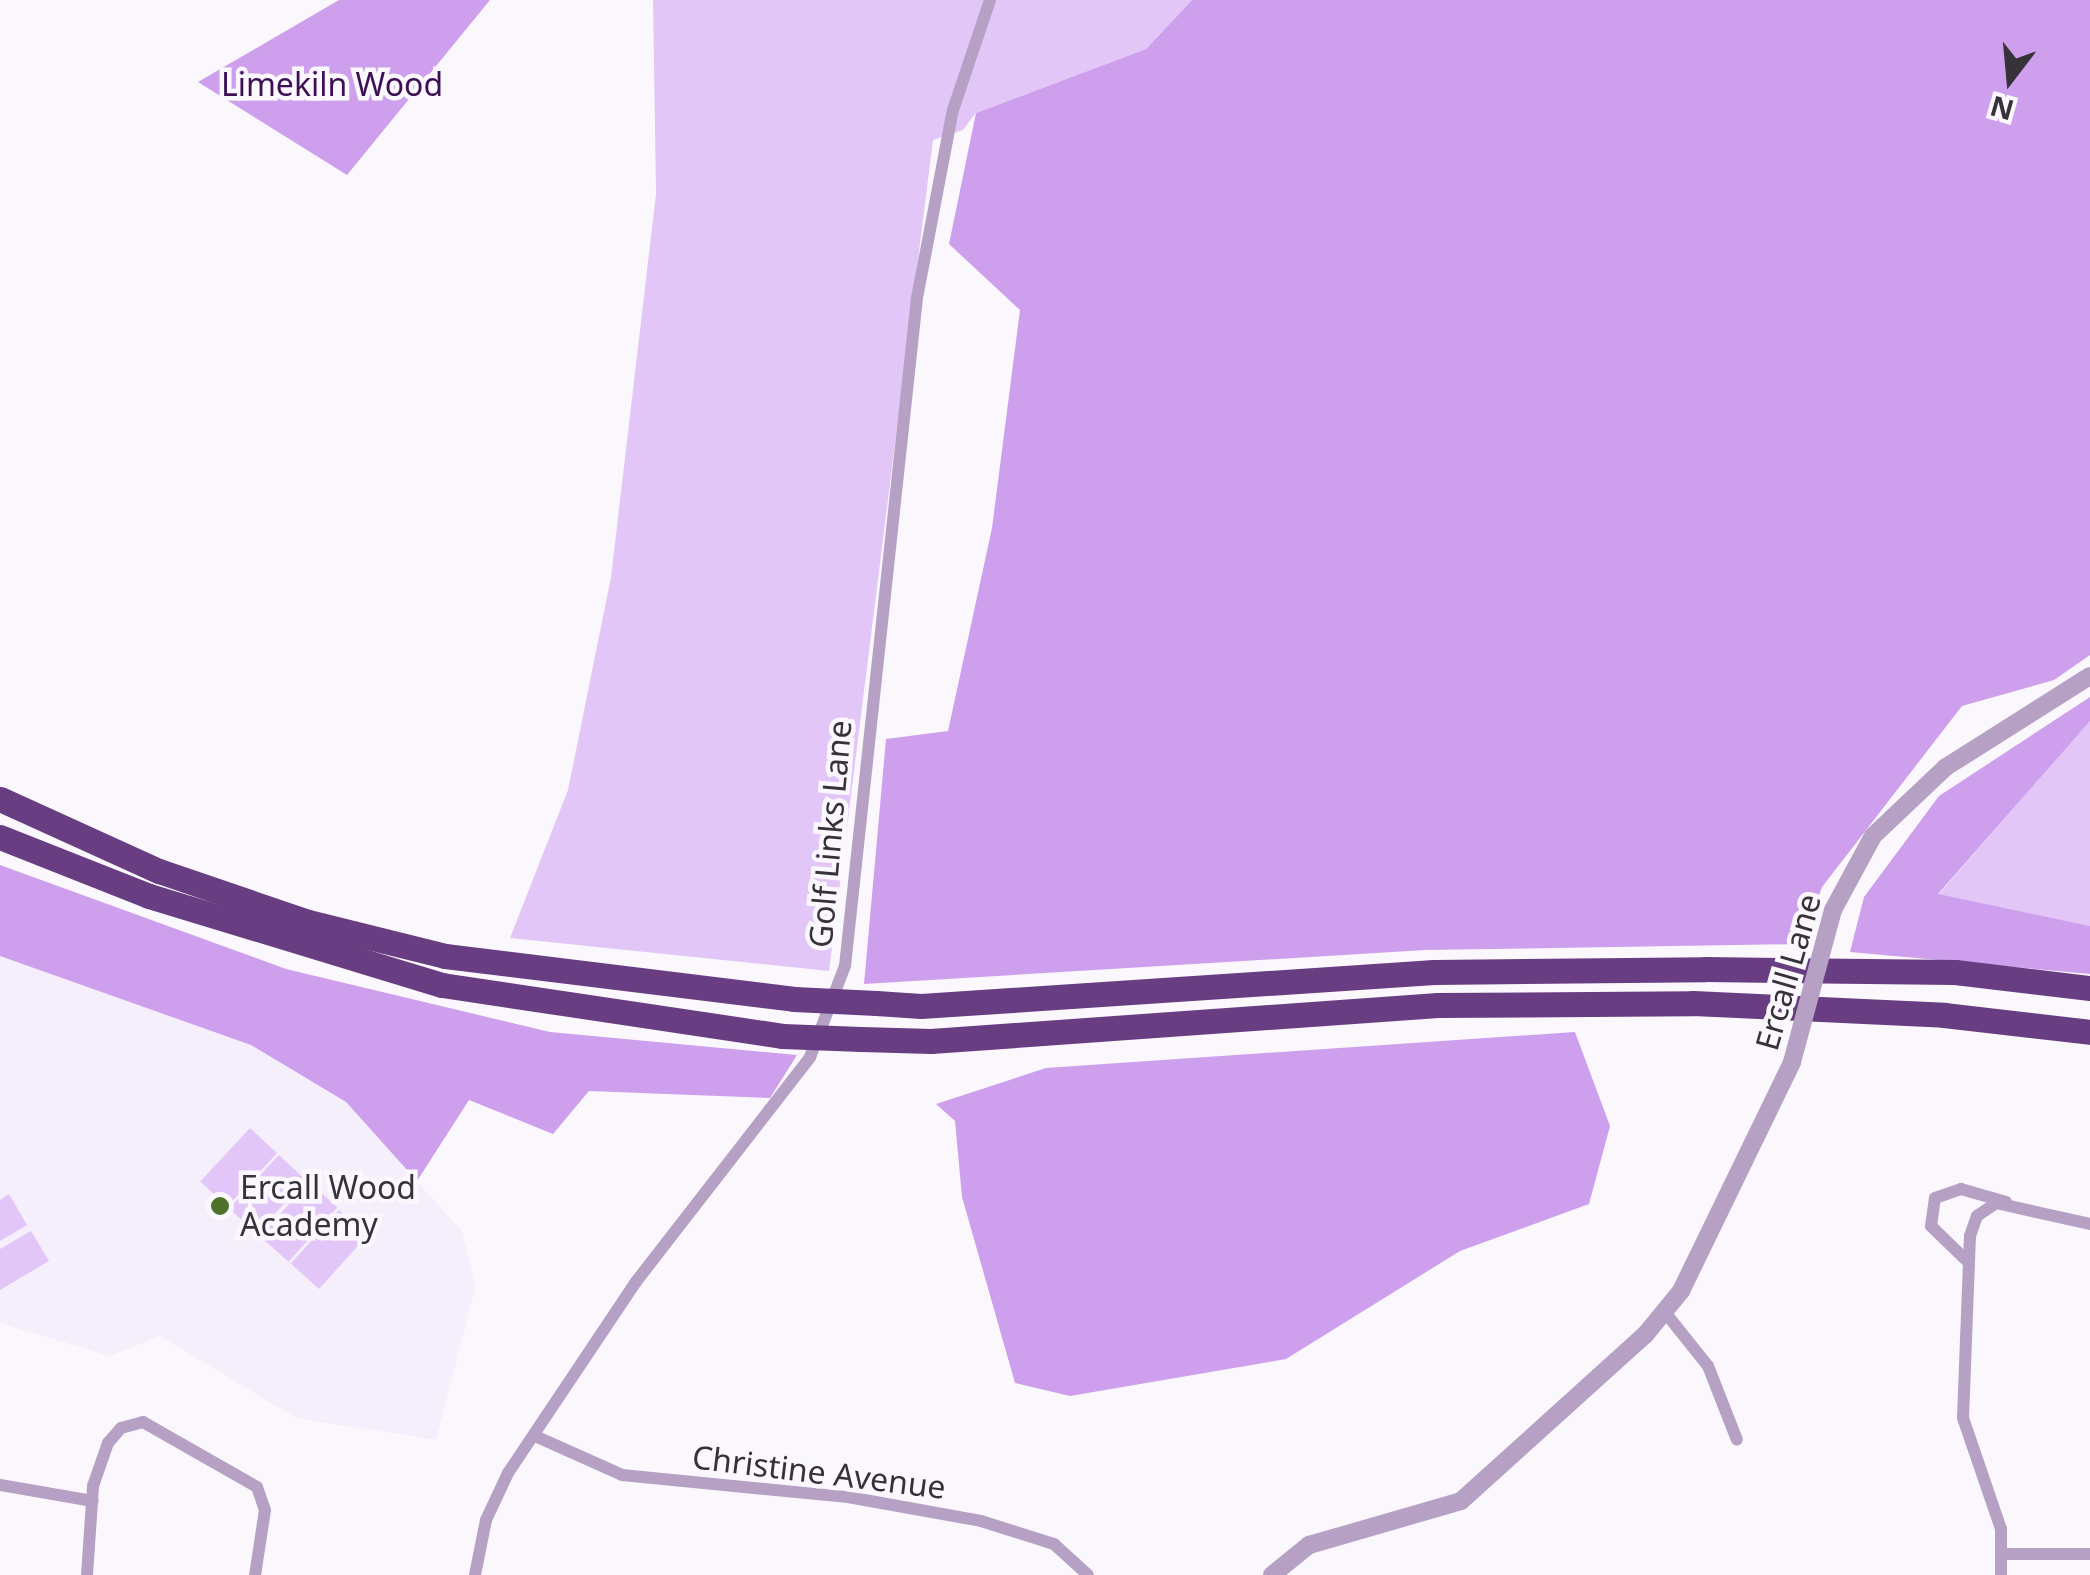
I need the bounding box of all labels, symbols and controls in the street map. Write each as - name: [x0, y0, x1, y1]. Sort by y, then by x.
- north arrow: [1960, 30, 2060, 130]
- park label: Limekiln Wood: [221, 65, 443, 103]
- text: N: [1986, 87, 2018, 130]
- street label: Golf Links Lane: [801, 719, 859, 949]
- street label: Ercall Lane: [1747, 889, 1829, 1055]
- place label: Ercall Wood Academy: [240, 1169, 416, 1244]
- marker: Ercall Wood Academy: [209, 1195, 231, 1217]
- street label: Christine Avenue: [690, 1437, 948, 1507]

